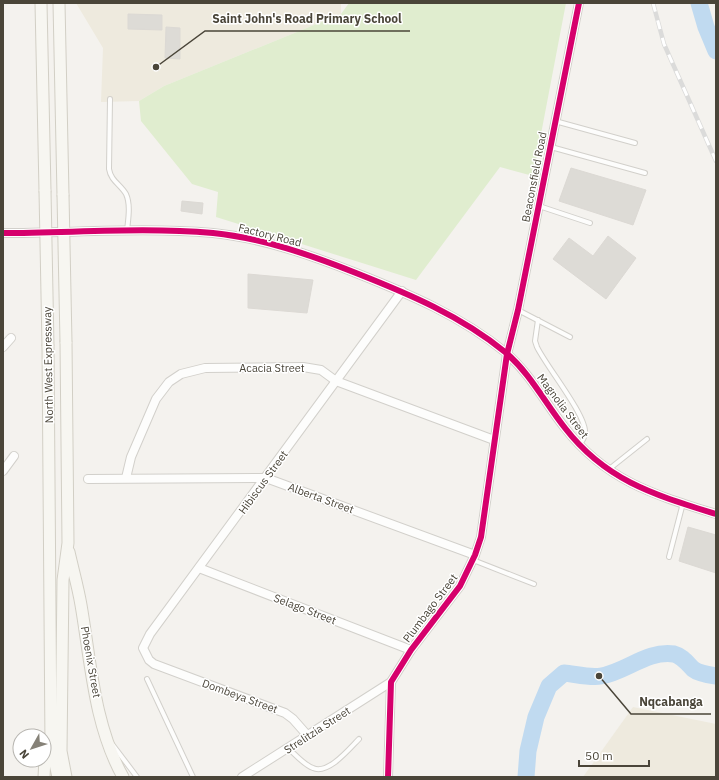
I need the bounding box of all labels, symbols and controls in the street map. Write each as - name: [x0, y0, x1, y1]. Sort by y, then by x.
- callout: Saint John's Road Primary School: [205, 7, 410, 31]
- text: Saint John's Road Primary School: [212, 11, 402, 26]
- street label: Beaconsfield Road: [518, 131, 550, 223]
- street label: Factory Road: [237, 220, 303, 250]
- street label: North West Expressway: [40, 306, 56, 423]
- street label: Acacia Street: [239, 361, 305, 375]
- street label: Magnolia Street: [534, 371, 592, 441]
- street label: Hibiscus Street: [235, 447, 291, 516]
- street label: Alberta Street: [286, 480, 356, 516]
- street label: Plumbago Street: [400, 571, 460, 645]
- street label: Selago Street: [272, 591, 338, 627]
- street label: Phoenix Street: [78, 625, 104, 699]
- street label: Dombeya Street: [200, 676, 280, 716]
- callout: Nqcabanga: [631, 690, 711, 714]
- text: Nqcabanga: [639, 694, 703, 709]
- street label: Strelitzia Street: [281, 703, 353, 757]
- north arrow: [12, 728, 52, 768]
- scale bar: [579, 742, 649, 768]
- text: N: [16, 747, 32, 762]
- text: 50 m: [585, 748, 613, 763]

